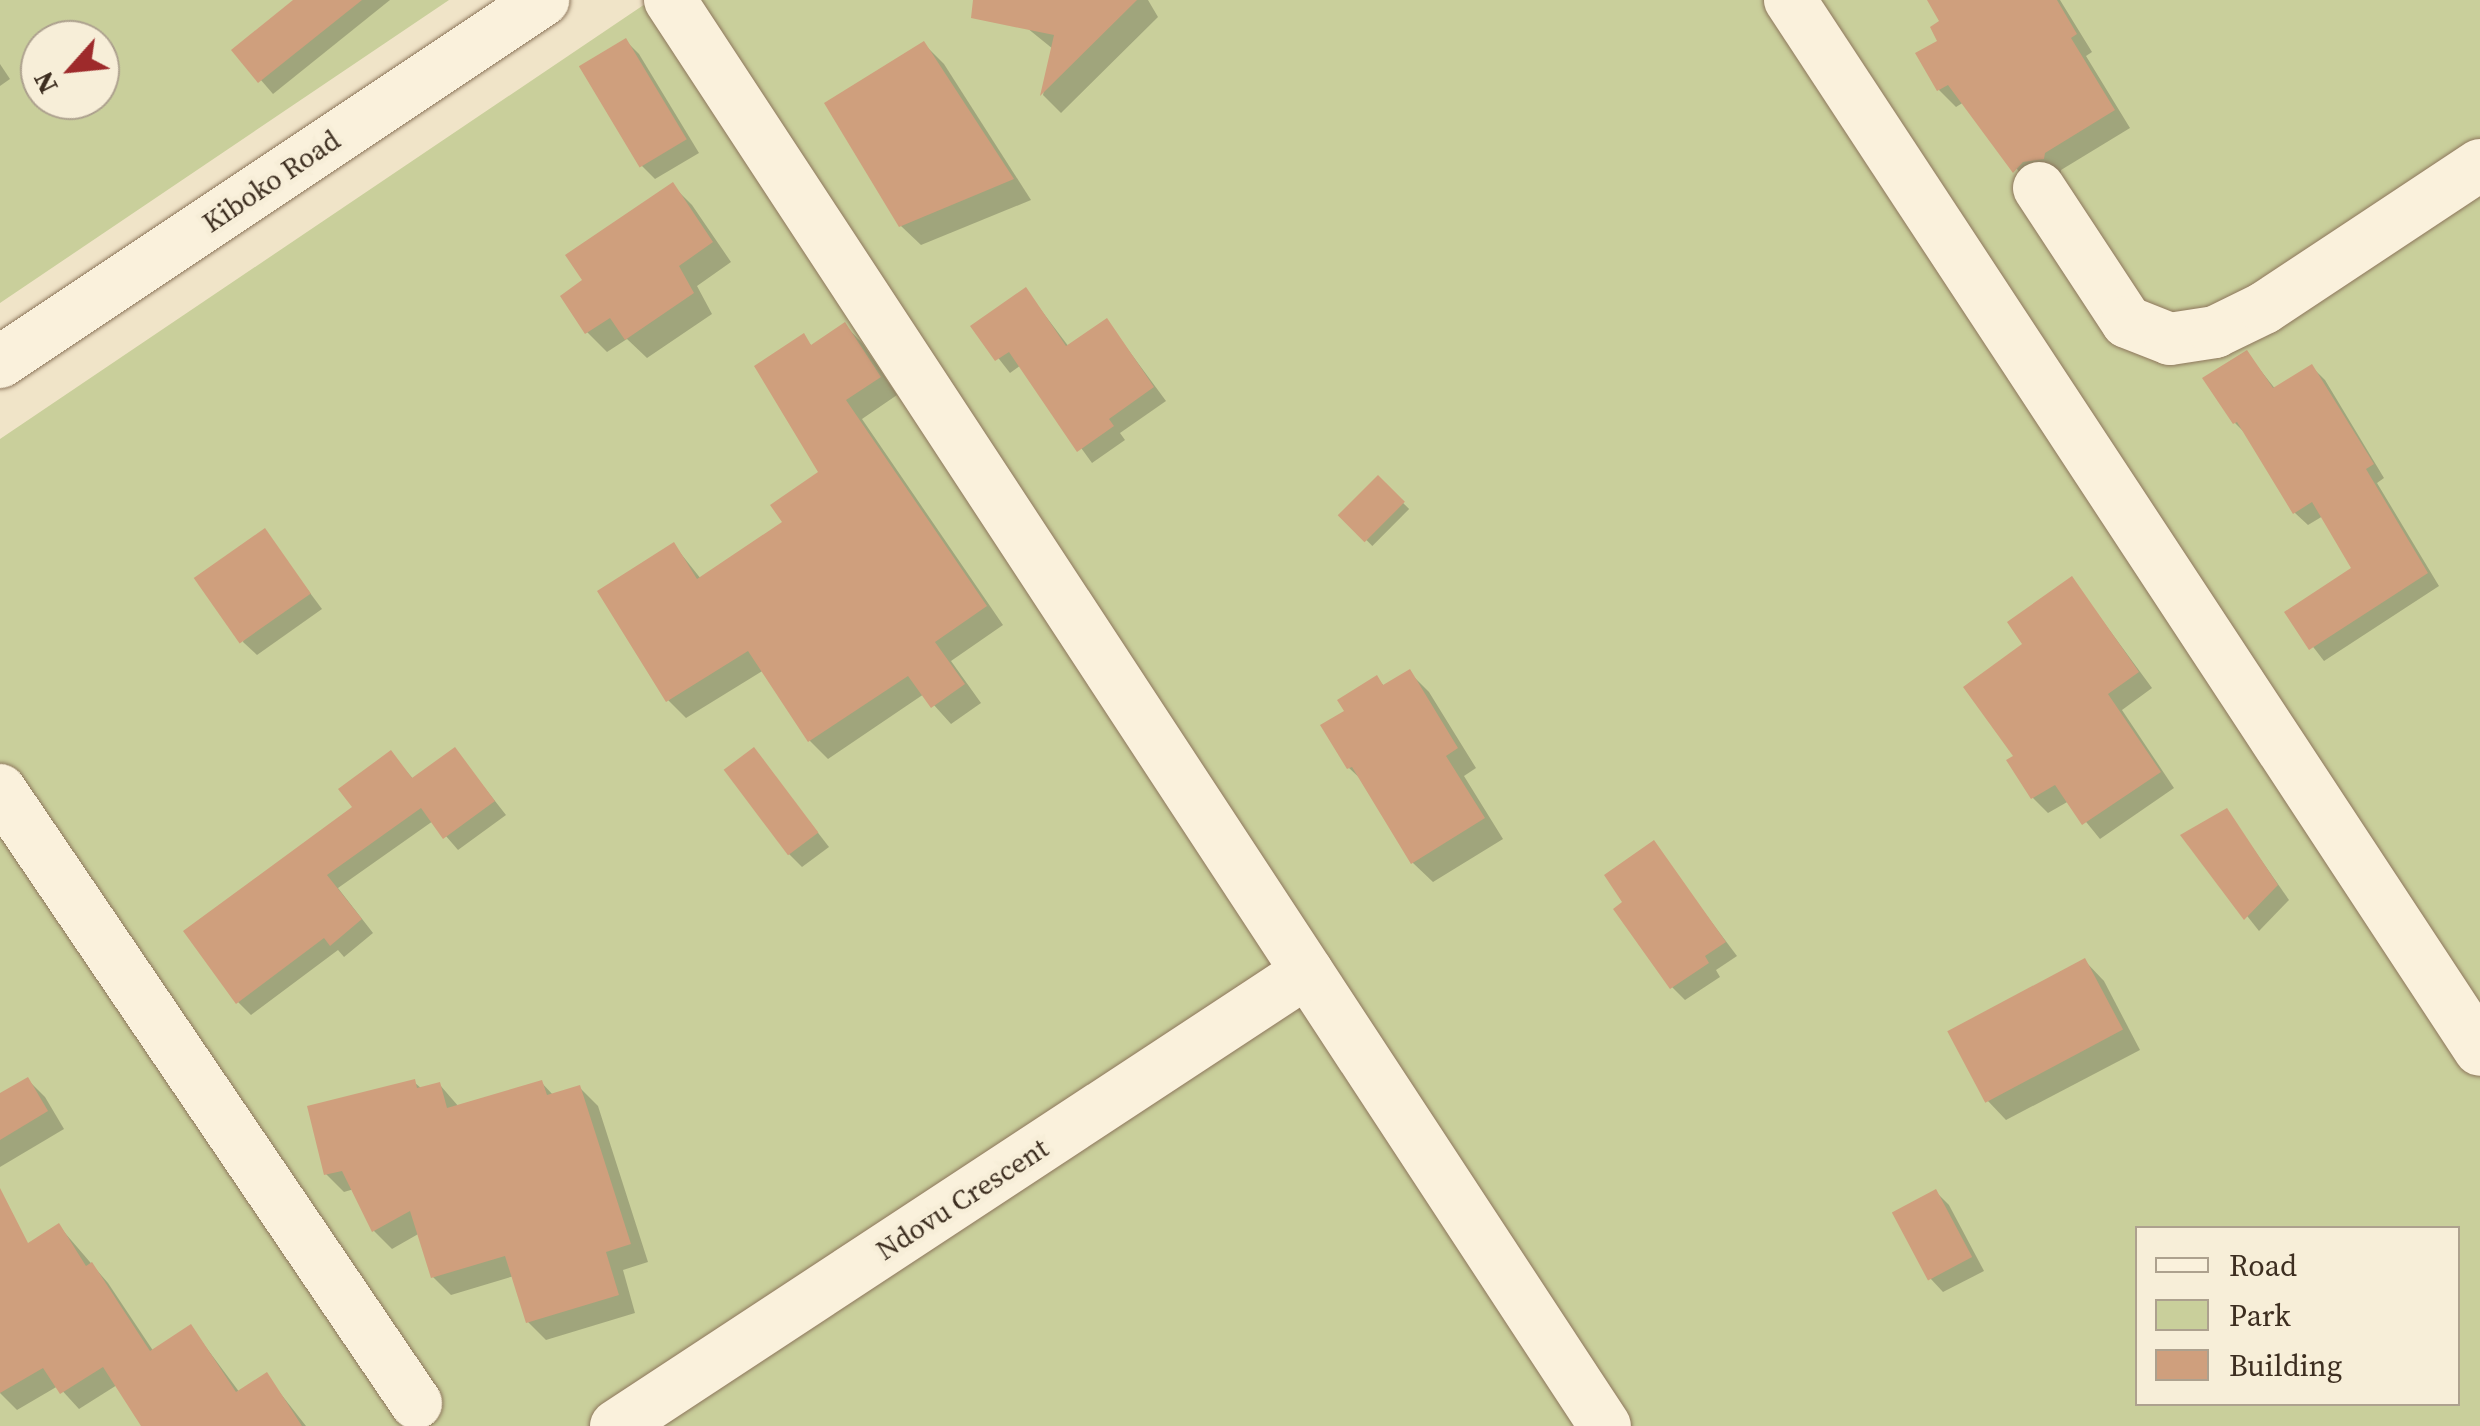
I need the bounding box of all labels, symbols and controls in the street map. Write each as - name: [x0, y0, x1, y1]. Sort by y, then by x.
- north arrow: [20, 20, 120, 120]
- text: N: [23, 65, 67, 100]
- street label: Kiboko Road: [196, 123, 346, 239]
- street label: Ndovu Crescent: [870, 1131, 1054, 1267]
- legend: [2135, 1226, 2460, 1406]
- text: Road: [2229, 1245, 2297, 1286]
- text: Park: [2229, 1295, 2291, 1336]
- text: Building: [2229, 1345, 2342, 1386]

